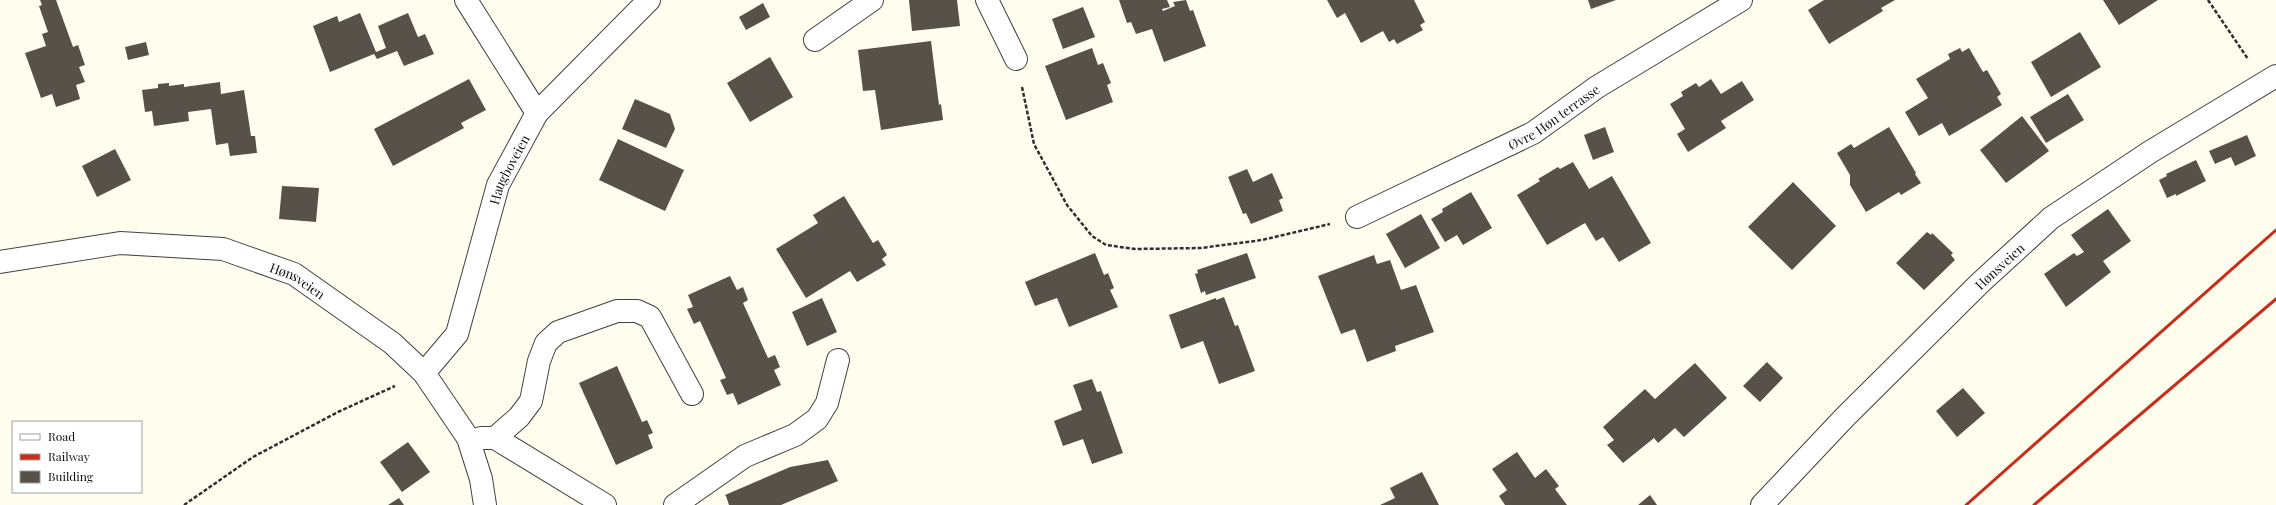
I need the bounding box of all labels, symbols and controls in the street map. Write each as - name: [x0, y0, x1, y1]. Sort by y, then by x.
- street label: Øvre Høn terrasse: [1505, 80, 1603, 152]
- street label: Haugboveien: [485, 131, 532, 206]
- street label: Hønsveien: [1971, 238, 2028, 292]
- street label: Hønsveien: [268, 258, 329, 302]
- legend: [12, 421, 142, 493]
- text: Road: [48, 428, 75, 444]
- text: Railway: [48, 448, 90, 464]
- text: Building: [48, 468, 94, 484]

